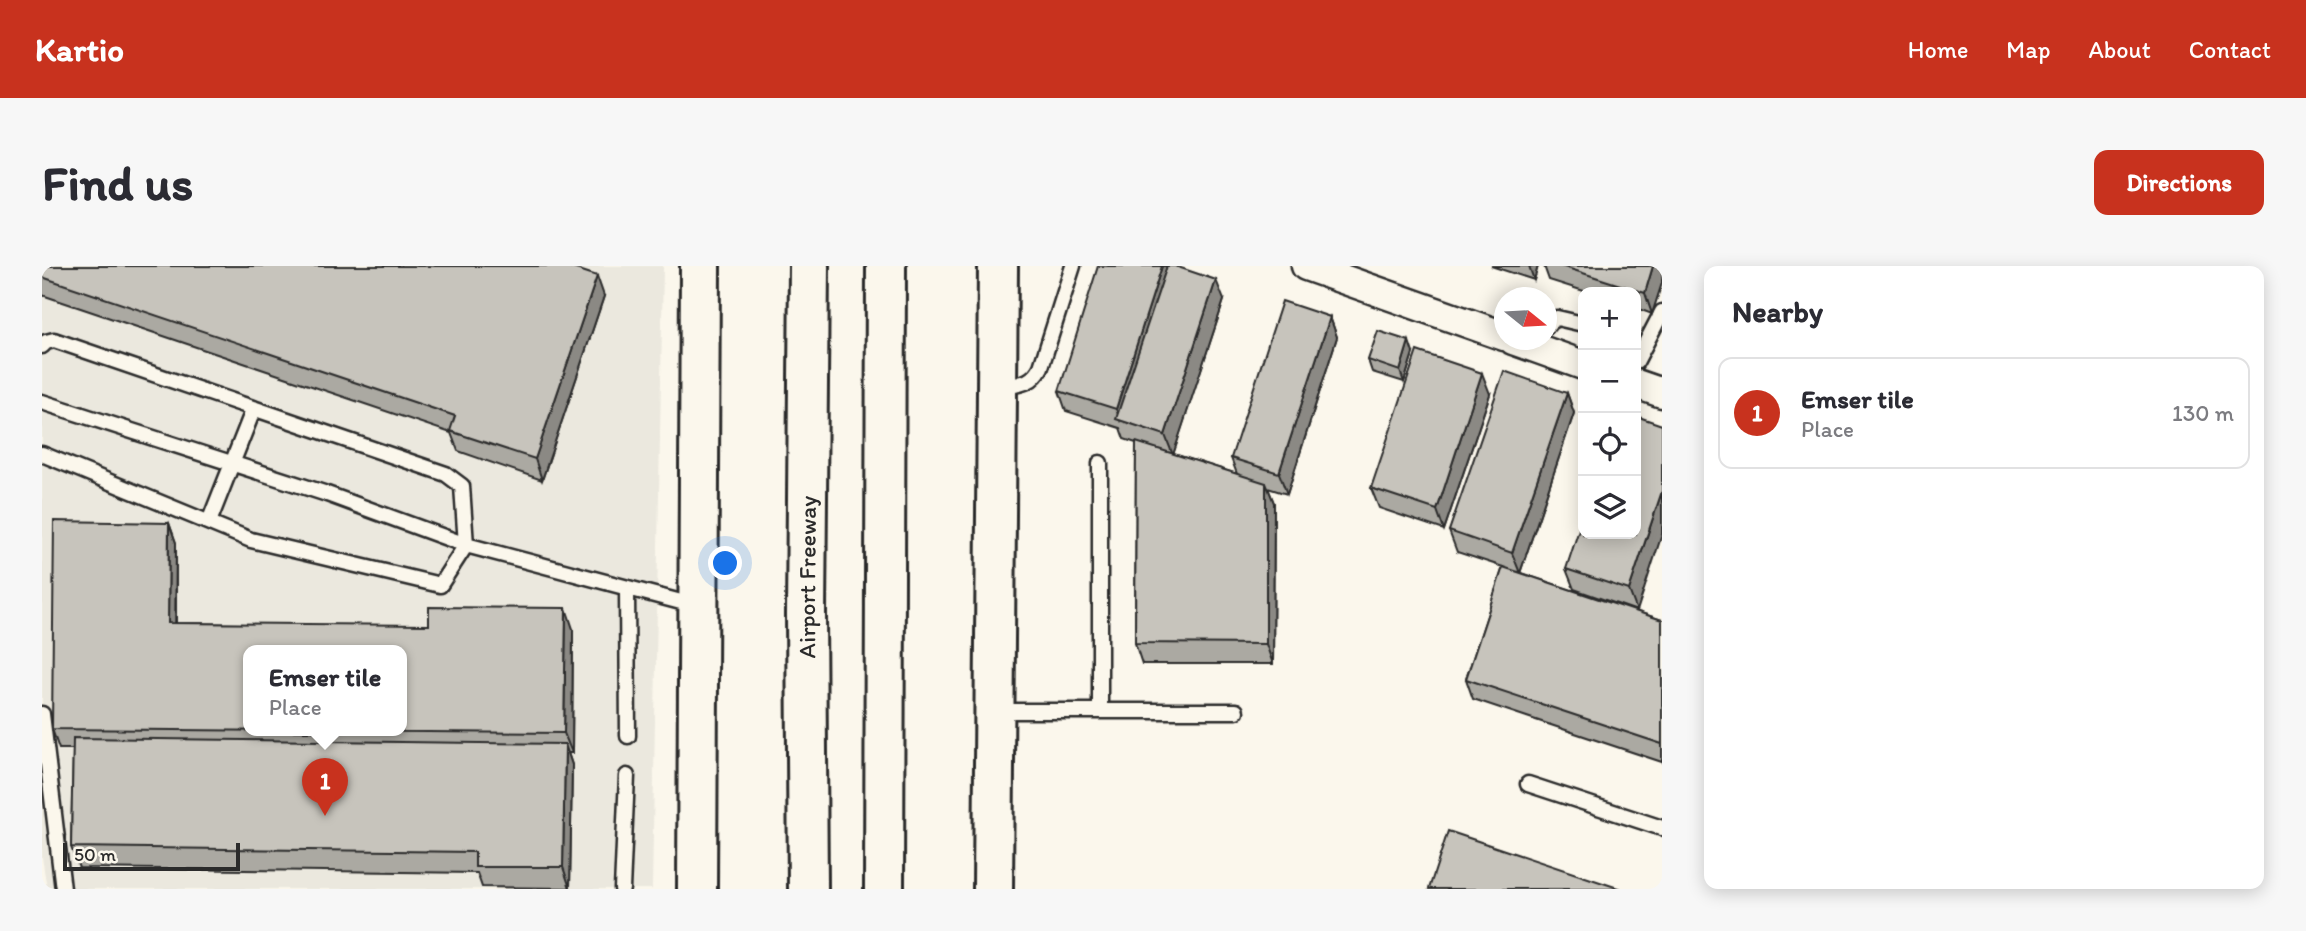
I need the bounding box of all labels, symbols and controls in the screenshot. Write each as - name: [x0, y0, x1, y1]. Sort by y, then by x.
- text: Kartio: [35, 30, 124, 69]
- text: Home: [1908, 35, 1968, 64]
- text: Map: [2006, 35, 2050, 64]
- text: About: [2088, 35, 2151, 64]
- text: Contact: [2189, 35, 2271, 64]
- button: Directions: [2094, 150, 2264, 215]
- text: Find us: [42, 153, 193, 212]
- north arrow: [1494, 287, 1557, 350]
- map controls: [1578, 287, 1641, 539]
- button: +: [1578, 287, 1641, 350]
- text: Nearby: [1732, 293, 1823, 330]
- button: −: [1578, 350, 1641, 413]
- text: Emser tile: [1801, 383, 1914, 415]
- text: 1: [1752, 399, 1762, 427]
- text: 130 m: [2172, 399, 2234, 427]
- button: locate: [1578, 413, 1641, 476]
- text: Place: [1801, 415, 1854, 443]
- button: layers: [1578, 476, 1641, 539]
- street label: Airport Freeway: [791, 495, 822, 659]
- your location: [708, 546, 742, 580]
- popup: [243, 645, 407, 736]
- text: Emser tile: [269, 661, 381, 693]
- text: Place: [269, 693, 322, 721]
- pin: 1: [302, 758, 348, 816]
- scale bar: [63, 840, 240, 872]
- text: 50 m: [74, 843, 116, 866]

